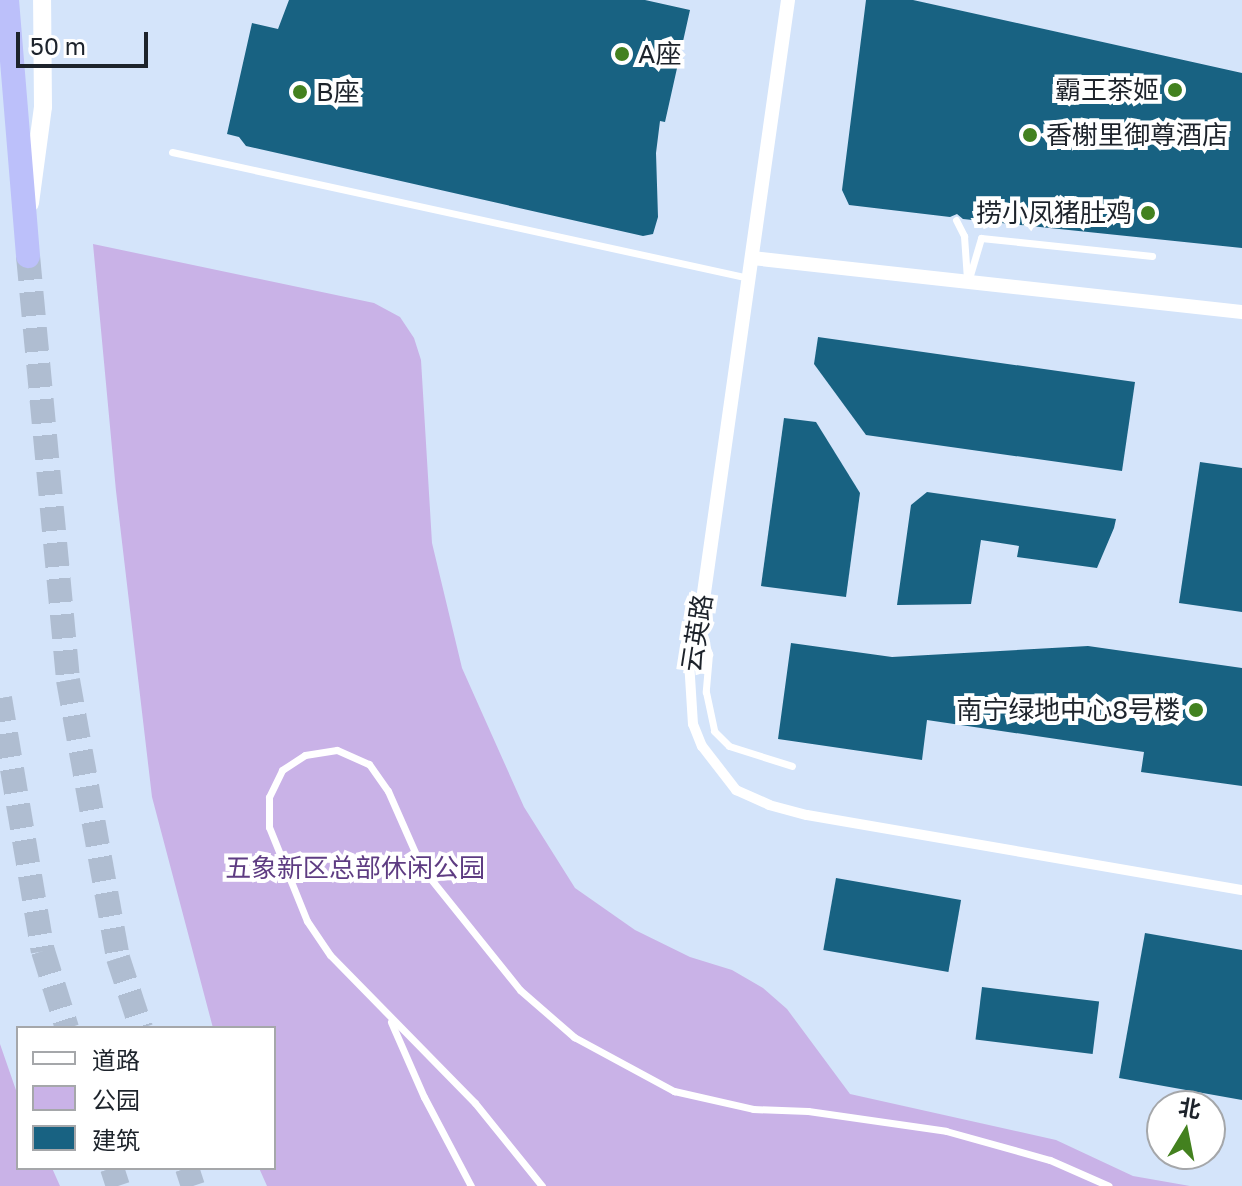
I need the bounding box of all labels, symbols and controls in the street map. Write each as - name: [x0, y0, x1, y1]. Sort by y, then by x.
- scale bar: [20, 16, 152, 66]
- text: 50 m: [30, 31, 86, 60]
- place label: A座: [638, 38, 681, 70]
- marker: A座: [613, 45, 631, 63]
- place label: 霸王茶姬: [1055, 74, 1159, 106]
- place label: B座: [316, 76, 359, 108]
- marker: 霸王茶姬: [1166, 81, 1184, 99]
- marker: B座: [291, 83, 309, 101]
- place label: 香榭里御尊酒店: [1046, 119, 1228, 151]
- marker: 香榭里御尊酒店: [1021, 126, 1039, 144]
- place label: 捞小凤猪肚鸡: [976, 197, 1132, 229]
- marker: 捞小凤猪肚鸡: [1139, 204, 1157, 222]
- street label: 云英路: [675, 592, 719, 674]
- place label: 南宁绿地中心8号楼: [956, 694, 1180, 726]
- marker: 南宁绿地中心8号楼: [1187, 701, 1205, 719]
- park label: 五象新区总部休闲公园: [225, 852, 485, 884]
- legend: [16, 1026, 276, 1170]
- text: 道路: [92, 1045, 140, 1074]
- text: 公园: [92, 1085, 140, 1114]
- north arrow: [1146, 1090, 1226, 1170]
- text: 北: [1177, 1093, 1203, 1123]
- text: 建筑: [92, 1125, 140, 1154]

